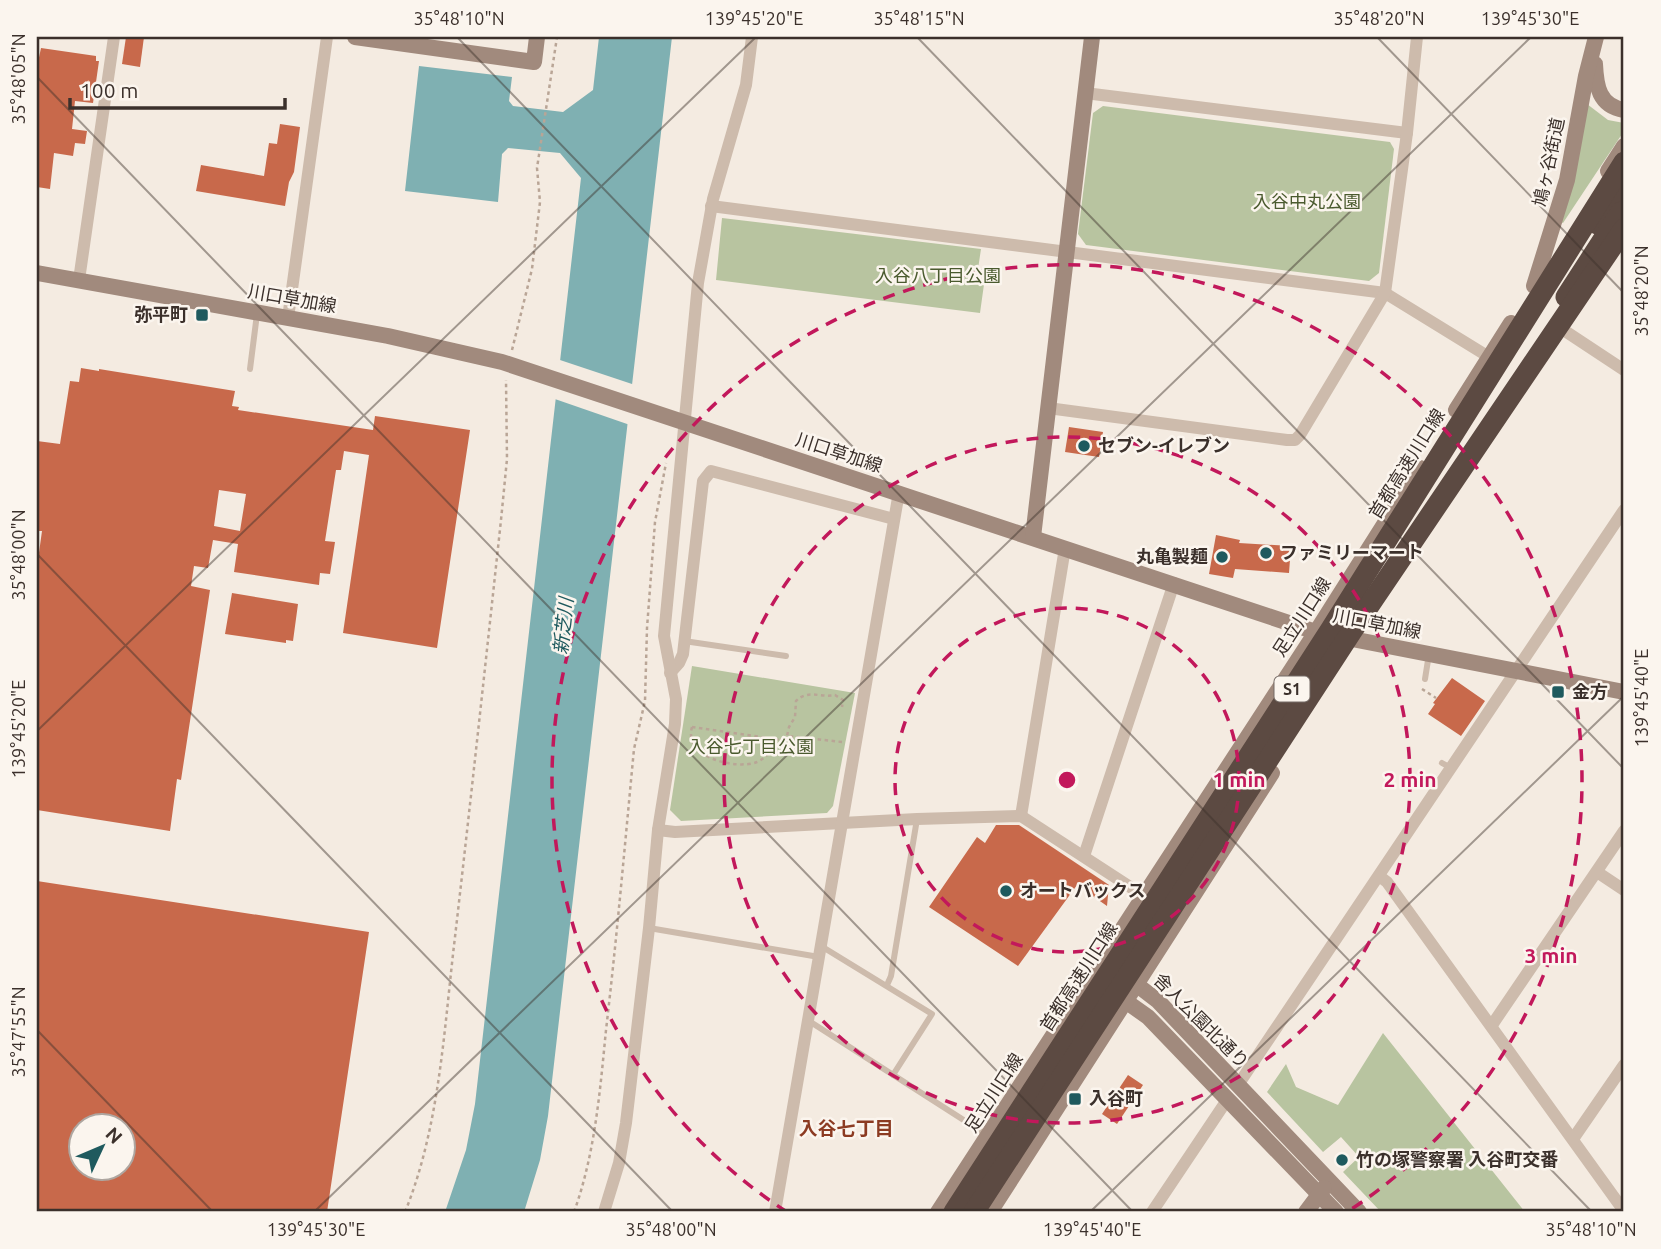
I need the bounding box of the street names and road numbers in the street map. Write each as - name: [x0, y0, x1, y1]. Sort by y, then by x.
- street label: 鳩ヶ谷街道: [1529, 116, 1567, 208]
- street label: 川口草加線: [246, 280, 338, 316]
- street label: 首都高速川口線: [1364, 405, 1448, 522]
- street label: 川口草加線: [793, 429, 885, 475]
- street label: 足立川口線: [1268, 573, 1334, 660]
- street label: 川口草加線: [1331, 605, 1423, 641]
- road number: S1: [1274, 676, 1310, 702]
- street label: 首都高速川口線: [1035, 918, 1121, 1035]
- street label: 舎人公園北通り: [1150, 969, 1253, 1072]
- street label: 足立川口線: [960, 1049, 1026, 1136]

